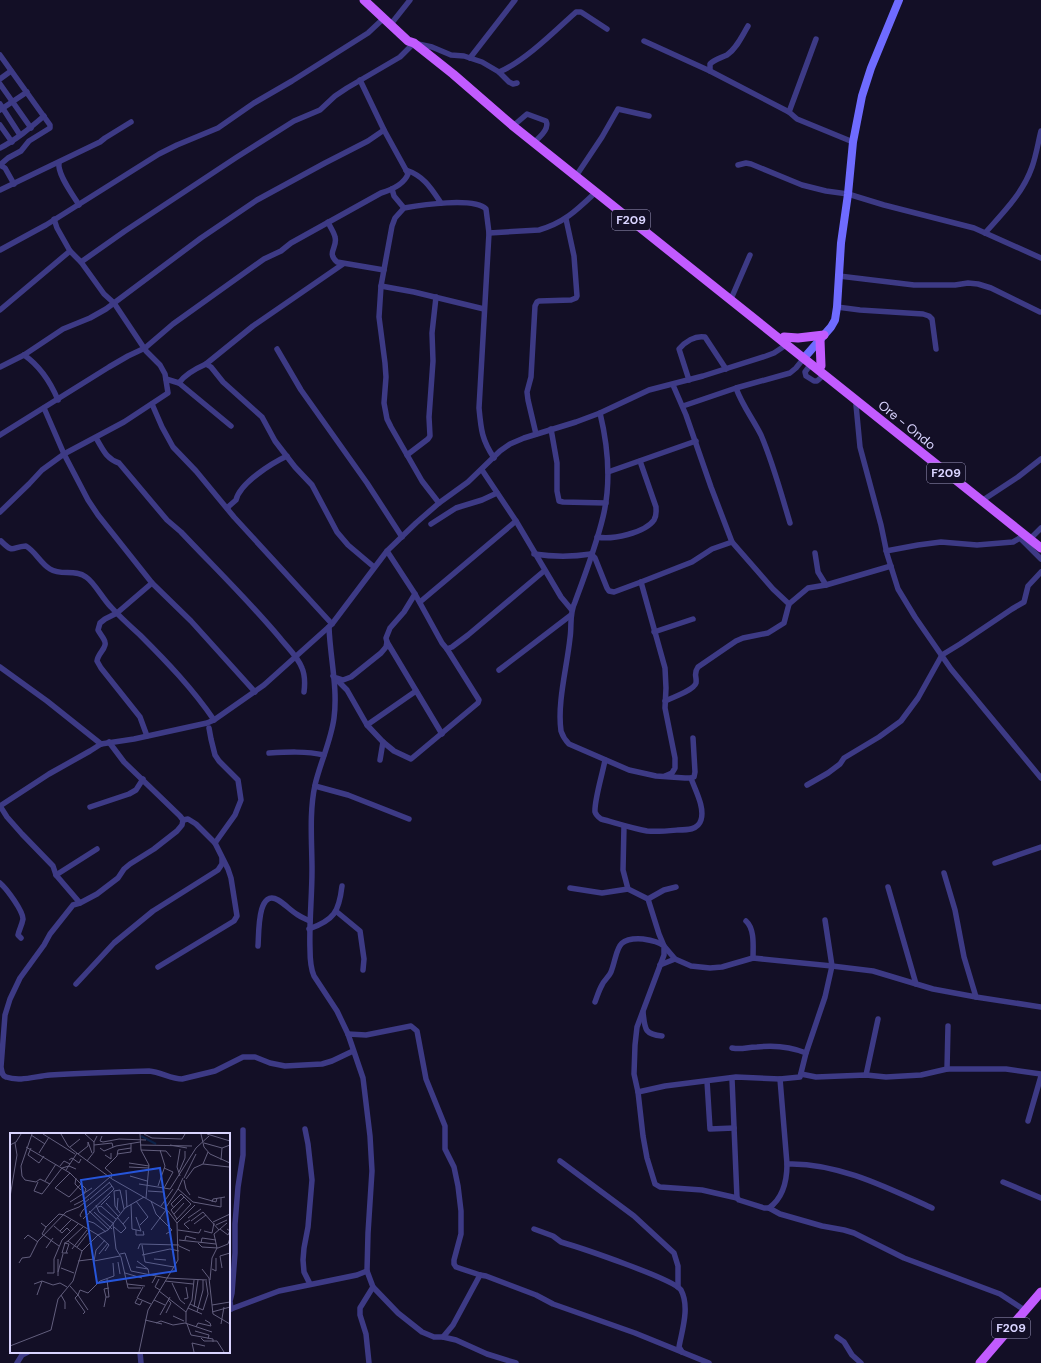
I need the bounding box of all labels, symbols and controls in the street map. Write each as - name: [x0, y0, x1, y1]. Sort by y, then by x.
- road number: F209: [612, 210, 650, 230]
- street label: Ore - Ondo: [875, 397, 940, 454]
- road number: F209: [927, 463, 965, 483]
- inset map: [10, 1133, 230, 1353]
- road number: F209: [992, 1318, 1030, 1338]

